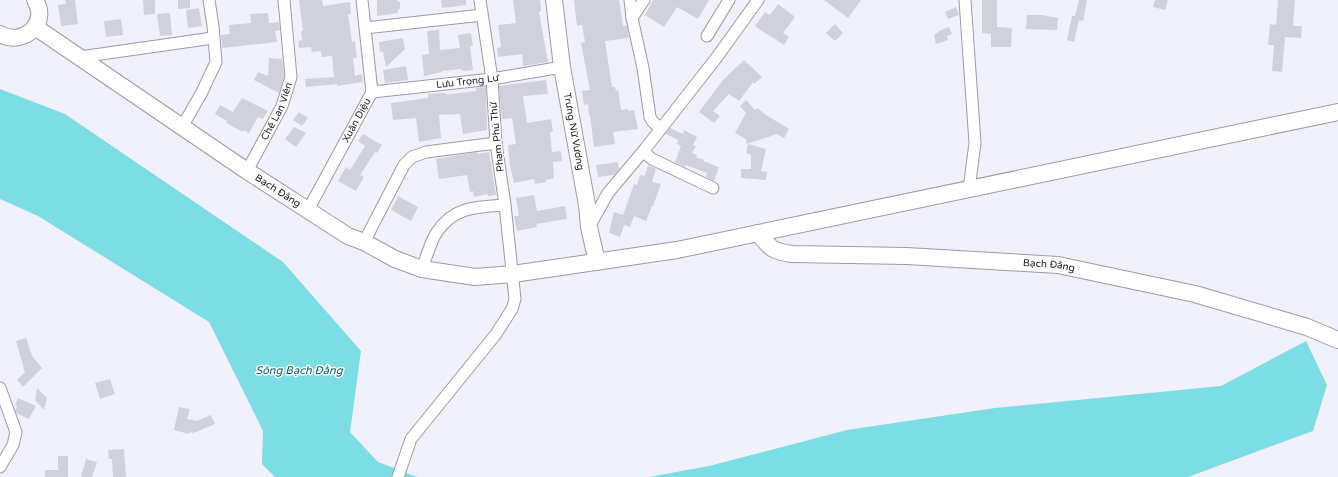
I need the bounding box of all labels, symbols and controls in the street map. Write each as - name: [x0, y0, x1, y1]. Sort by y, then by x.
- street label: Lưu Trọng Lư: [436, 72, 500, 91]
- street label: Chế Lan Viên: [259, 81, 295, 142]
- street label: Trưng Nữ Vương: [561, 92, 587, 171]
- street label: Xuân Diệu: [340, 96, 373, 145]
- street label: Phạm Phú Thứ: [487, 101, 507, 172]
- street label: Bạch Đằng: [253, 172, 303, 210]
- street label: Bạch Đằng: [1023, 257, 1076, 274]
- water label: Sông Bạch Đằng: [255, 364, 344, 377]

